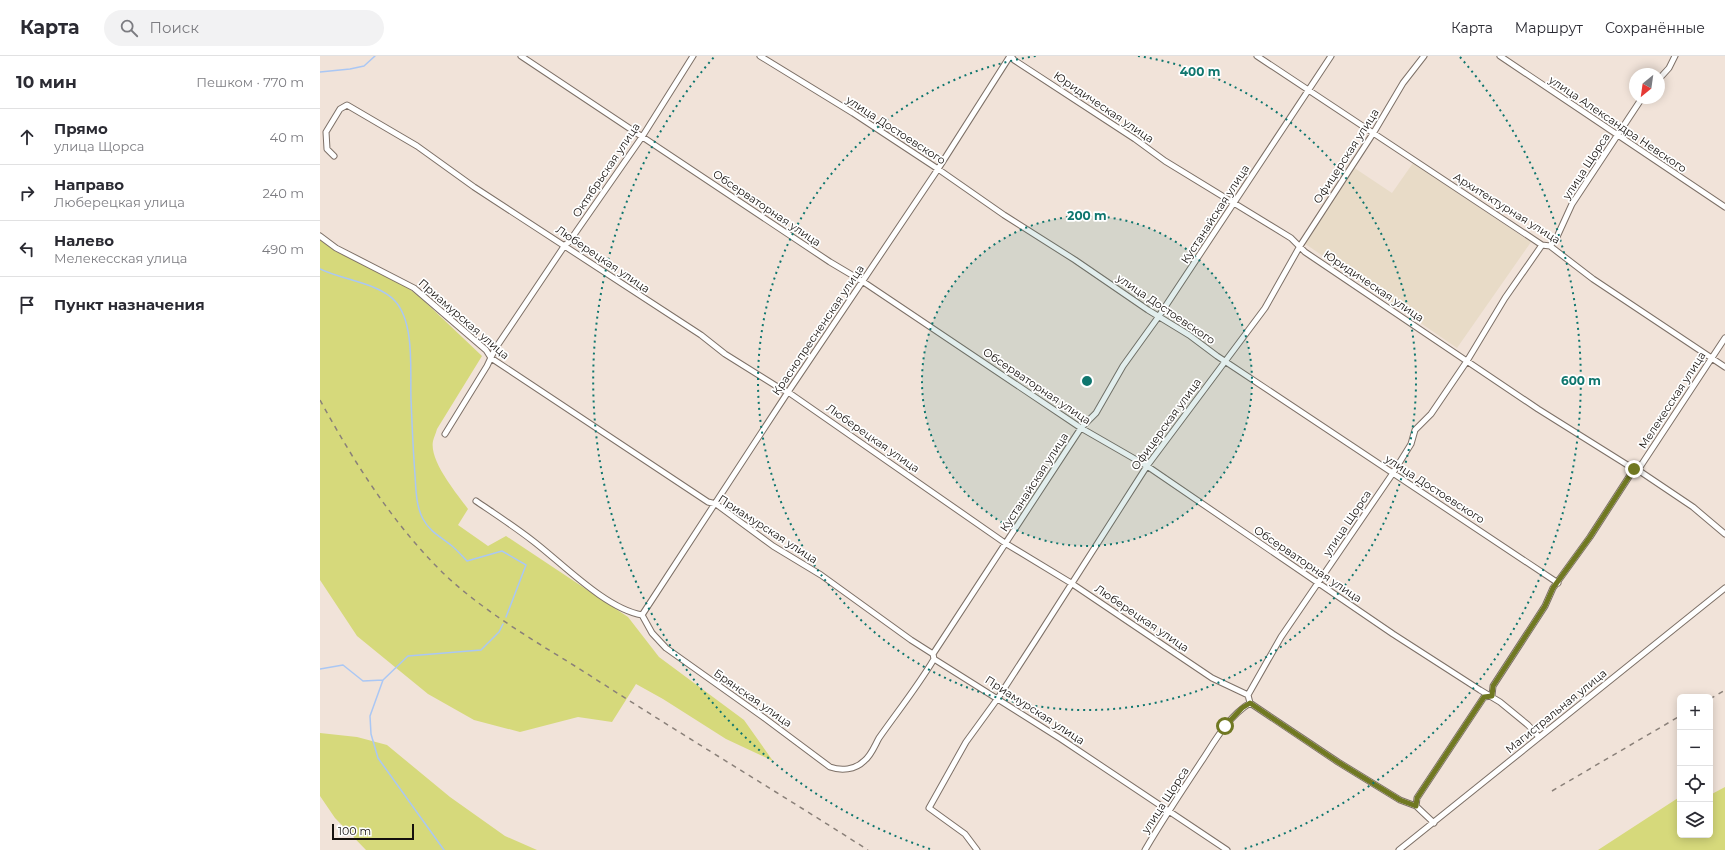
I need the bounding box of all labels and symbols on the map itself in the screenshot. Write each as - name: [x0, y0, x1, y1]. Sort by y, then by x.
- text: 400 m: [1180, 64, 1220, 79]
- street label: Юридическая улица: [1051, 68, 1157, 146]
- north arrow: [1629, 68, 1665, 104]
- street label: улица Александра Невского: [1546, 72, 1690, 175]
- street label: улица Достоевского: [843, 92, 948, 167]
- street label: Офицерская улица: [1310, 106, 1382, 206]
- street label: Октябрьская улица: [569, 120, 643, 220]
- street label: улица Щорса: [1559, 130, 1613, 203]
- street label: Кустанайская улица: [1178, 162, 1252, 266]
- street label: Обсерваторная улица: [710, 167, 824, 249]
- street label: Архитектурная улица: [1451, 169, 1563, 247]
- text: 200 m: [1067, 208, 1107, 223]
- street label: Люберецкая улица: [553, 222, 653, 296]
- street label: Юридическая улица: [1321, 247, 1427, 325]
- street label: Краснопресненская улица: [769, 262, 867, 398]
- street label: улица Достоевского: [1113, 270, 1218, 347]
- street label: Приамурская улица: [416, 276, 512, 362]
- street label: Обсерваторная улица: [980, 345, 1094, 427]
- street label: Мелекесская улица: [1635, 349, 1709, 451]
- text: 600 m: [1561, 373, 1601, 388]
- centre of rings: [1080, 374, 1094, 388]
- street label: Офицерская улица: [1128, 375, 1204, 473]
- street label: Люберецкая улица: [824, 401, 922, 475]
- street label: Кустанайская улица: [997, 430, 1071, 534]
- street label: улица Достоевского: [1382, 451, 1487, 526]
- route end: [1625, 460, 1643, 478]
- street label: улица Щорса: [1319, 487, 1374, 559]
- street label: Приамурская улица: [716, 492, 820, 566]
- street label: Обсерваторная улица: [1251, 523, 1365, 605]
- street label: Люберецкая улица: [1092, 581, 1192, 655]
- street label: Брянская улица: [711, 666, 795, 730]
- street label: Магистральная улица: [1503, 666, 1609, 756]
- street label: Приамурская улица: [983, 673, 1087, 747]
- route start: [1216, 717, 1234, 735]
- street label: улица Щорса: [1138, 764, 1192, 837]
- scale bar: [332, 822, 414, 841]

